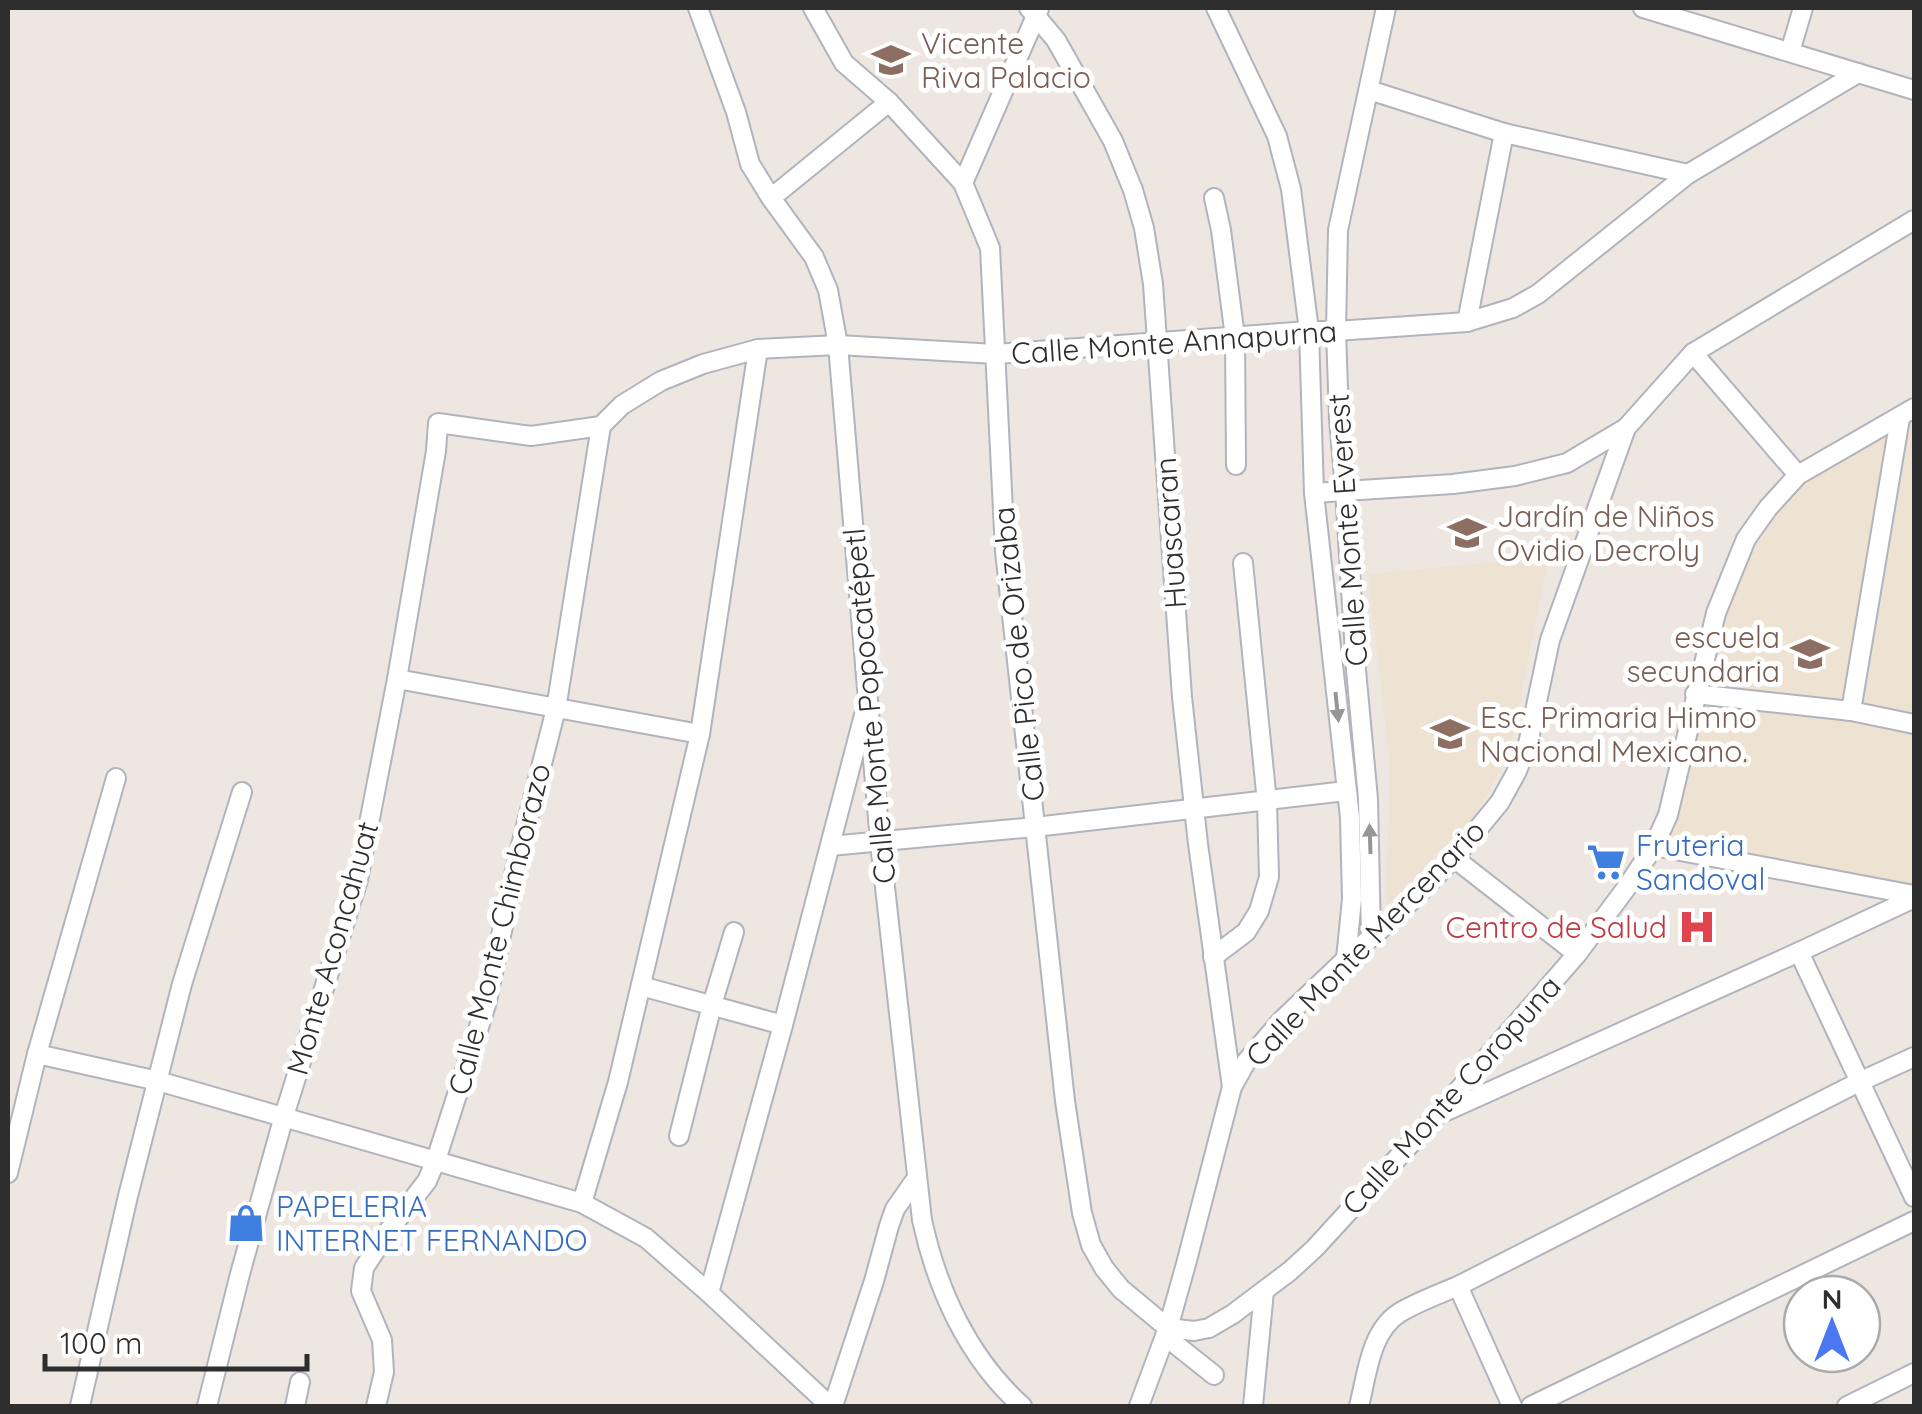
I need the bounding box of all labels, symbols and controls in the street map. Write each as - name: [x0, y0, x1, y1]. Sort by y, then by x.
- place label: Vicente Riva Palacio: [921, 24, 1091, 96]
- school or university icon: Vicente Riva Palacio: [870, 39, 912, 81]
- street label: Calle Monte Annapurna: [1010, 312, 1338, 372]
- street label: Calle Monte Everest: [1319, 392, 1375, 668]
- street label: Huascaran: [1146, 456, 1194, 610]
- place label: Jardín de Niños Ovidio Decroly: [1497, 497, 1714, 569]
- street label: Calle Pico de Orizaba: [984, 505, 1052, 803]
- school or university icon: Jardín de Niños Ovidio Decroly: [1446, 512, 1488, 554]
- street label: Calle Monte Popocatépetl: [835, 527, 903, 885]
- place label: escuela secundaria: [1627, 618, 1780, 690]
- school or university icon: escuela secundaria: [1789, 633, 1831, 675]
- one-way arrow: [1329, 692, 1345, 724]
- place label: Esc. Primaria Himno Nacional Mexicano.: [1480, 698, 1757, 770]
- school or university icon: Esc. Primaria Himno Nacional Mexicano.: [1429, 713, 1471, 755]
- street label: Calle Monte Chimborazo: [439, 759, 559, 1099]
- street label: Calle Monte Mercenario: [1237, 812, 1493, 1074]
- street label: Monte Aconcahuat: [278, 817, 386, 1079]
- one-way arrow: [1361, 823, 1377, 855]
- place label: Fruteria Sandoval: [1636, 826, 1765, 898]
- supermarket icon: Fruteria Sandoval: [1585, 841, 1627, 883]
- hospital icon: Centro de Salud: [1676, 906, 1718, 948]
- place label: Centro de Salud: [1445, 908, 1667, 946]
- street label: Calle Monte Coropuna: [1333, 967, 1569, 1223]
- place label: PAPELERIA INTERNET FERNANDO: [276, 1187, 588, 1259]
- shop icon: PAPELERIA INTERNET FERNANDO: [225, 1202, 267, 1244]
- north arrow: [1782, 1274, 1882, 1374]
- text: N: [1822, 1281, 1842, 1316]
- scale bar: [45, 1309, 308, 1371]
- text: 100 m: [60, 1324, 142, 1362]

